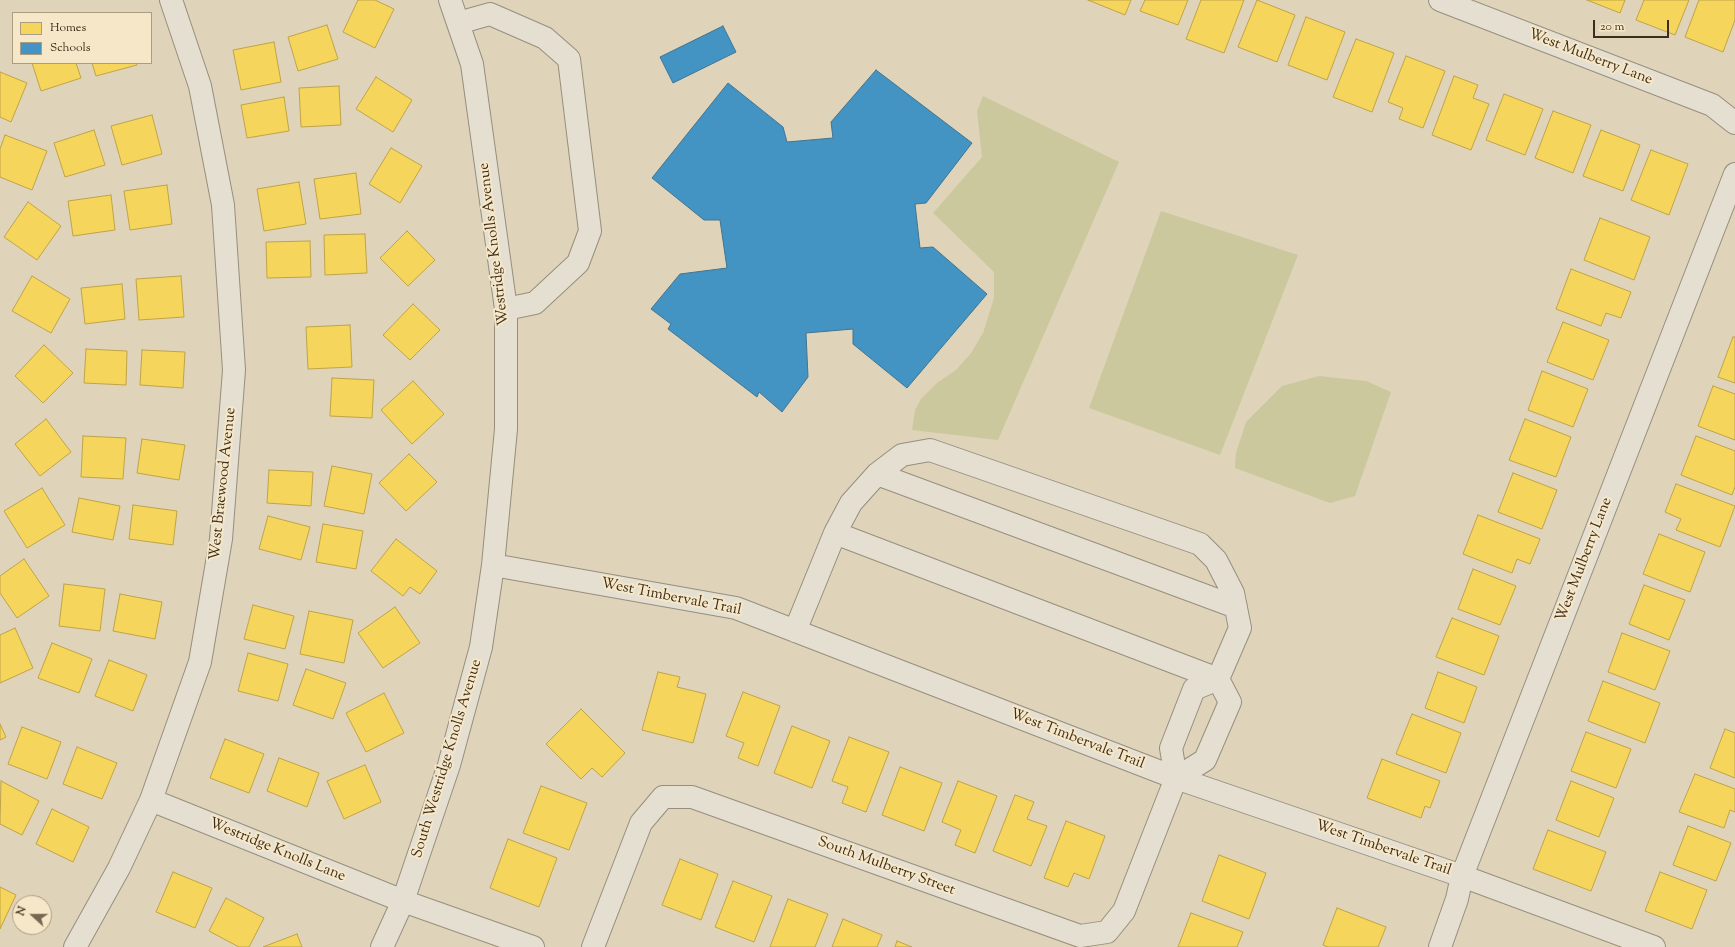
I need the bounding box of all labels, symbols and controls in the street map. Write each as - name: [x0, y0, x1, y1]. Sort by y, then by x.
- legend: [12, 12, 152, 64]
- scale bar: [1595, 12, 1671, 38]
- text: 20 m: [1600, 18, 1624, 36]
- text: Homes: [50, 19, 86, 37]
- street label: West Mulberry Lane: [1525, 26, 1655, 90]
- text: Schools: [50, 39, 91, 57]
- street label: Westridge Knolls Avenue: [476, 161, 514, 327]
- street label: West Braewood Avenue: [207, 407, 241, 561]
- street label: West Mulberry Lane: [1553, 495, 1617, 625]
- street label: West Timbervale Trail: [599, 576, 743, 620]
- street label: South Westridge Knolls Avenue: [409, 657, 487, 861]
- street label: West Timbervale Trail: [1007, 706, 1147, 774]
- street label: Westridge Knolls Lane: [206, 815, 348, 887]
- street label: West Timbervale Trail: [1313, 817, 1453, 881]
- street label: South Mulberry Street: [815, 834, 957, 900]
- north arrow: [12, 895, 52, 935]
- text: N: [13, 904, 31, 918]

